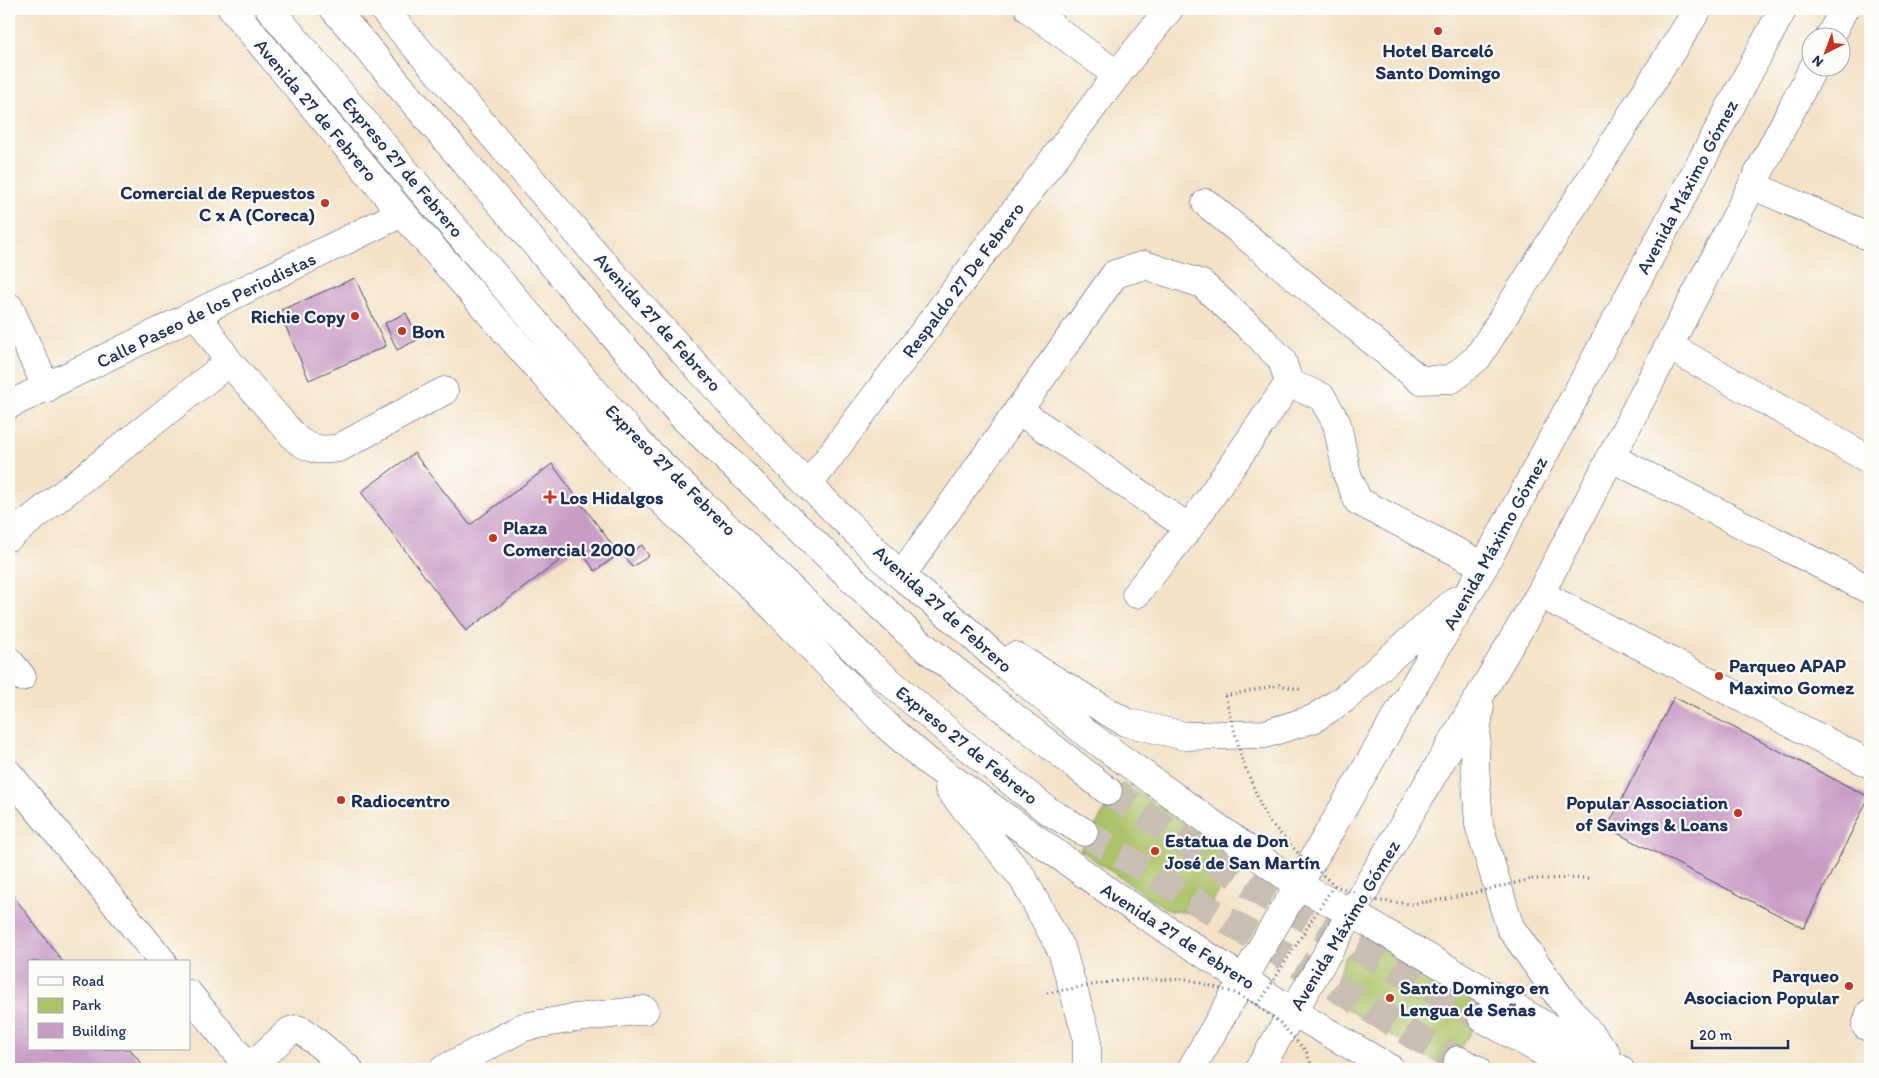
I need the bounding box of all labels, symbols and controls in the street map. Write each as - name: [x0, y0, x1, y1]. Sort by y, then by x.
- marker: Hotel Barceló Santo Domingo: [1432, 25, 1444, 37]
- north arrow: [1802, 28, 1852, 78]
- street label: Avenida 27 de Febrero: [250, 34, 382, 186]
- place label: Hotel Barceló Santo Domingo: [1376, 39, 1501, 84]
- text: N: [1808, 52, 1827, 71]
- street label: Expreso 27 de Febrero: [337, 92, 469, 242]
- street label: Avenida Máximo Gómez: [1631, 96, 1743, 278]
- place label: Comercial de Repuestos C x A (Coreca): [120, 181, 315, 226]
- marker: Comercial de Repuestos C x A (Coreca): [319, 197, 331, 209]
- street label: Respaldo 27 De Febrero: [897, 197, 1029, 363]
- street label: Calle Paseo de los Periodistas: [93, 247, 319, 373]
- street label: Avenida 27 de Febrero: [589, 248, 727, 396]
- place label: Richie Copy: [251, 305, 345, 328]
- marker: Richie Copy: [349, 310, 361, 322]
- place label: Bon: [412, 320, 445, 343]
- marker: Bon: [396, 325, 408, 337]
- street label: Expreso 27 de Febrero: [600, 399, 742, 541]
- street label: Avenida Máximo Gómez: [1438, 452, 1552, 634]
- place label: Los Hidalgos: [560, 486, 664, 509]
- marker: Los Hidalgos: [544, 491, 556, 503]
- place label: Plaza Comercial 2000: [503, 516, 636, 561]
- marker: Plaza Comercial 2000: [487, 532, 499, 544]
- street label: Avenida 27 de Febrero: [869, 540, 1017, 678]
- place label: Parqueo APAP Maximo Gomez: [1729, 654, 1854, 699]
- marker: Parqueo APAP Maximo Gomez: [1713, 670, 1725, 682]
- street label: Expreso 27 de Febrero: [891, 680, 1043, 810]
- place label: Radiocentro: [351, 789, 450, 812]
- place label: Popular Association of Savings & Loans: [1566, 791, 1729, 836]
- marker: Radiocentro: [335, 794, 347, 806]
- marker: Popular Association of Savings & Loans: [1732, 807, 1744, 819]
- place label: Estatua de Don José de San Martín: [1164, 829, 1320, 874]
- street label: Avenida Máximo Gómez: [1285, 836, 1405, 1014]
- marker: Estatua de Don José de San Martín: [1149, 845, 1161, 857]
- street label: Avenida 27 de Febrero: [1097, 878, 1259, 994]
- legend: [28, 960, 190, 1050]
- place label: Parqueo Asociacion Popular: [1683, 964, 1839, 1009]
- text: Road: [72, 972, 105, 990]
- place label: Santo Domingo en Lengua de Señas: [1400, 976, 1549, 1021]
- marker: Parqueo Asociacion Popular: [1843, 980, 1855, 992]
- marker: Santo Domingo en Lengua de Señas: [1384, 992, 1396, 1004]
- text: Park: [72, 996, 102, 1014]
- scale bar: [1692, 1018, 1788, 1050]
- text: Building: [72, 1022, 126, 1040]
- text: 20 m: [1699, 1026, 1733, 1044]

